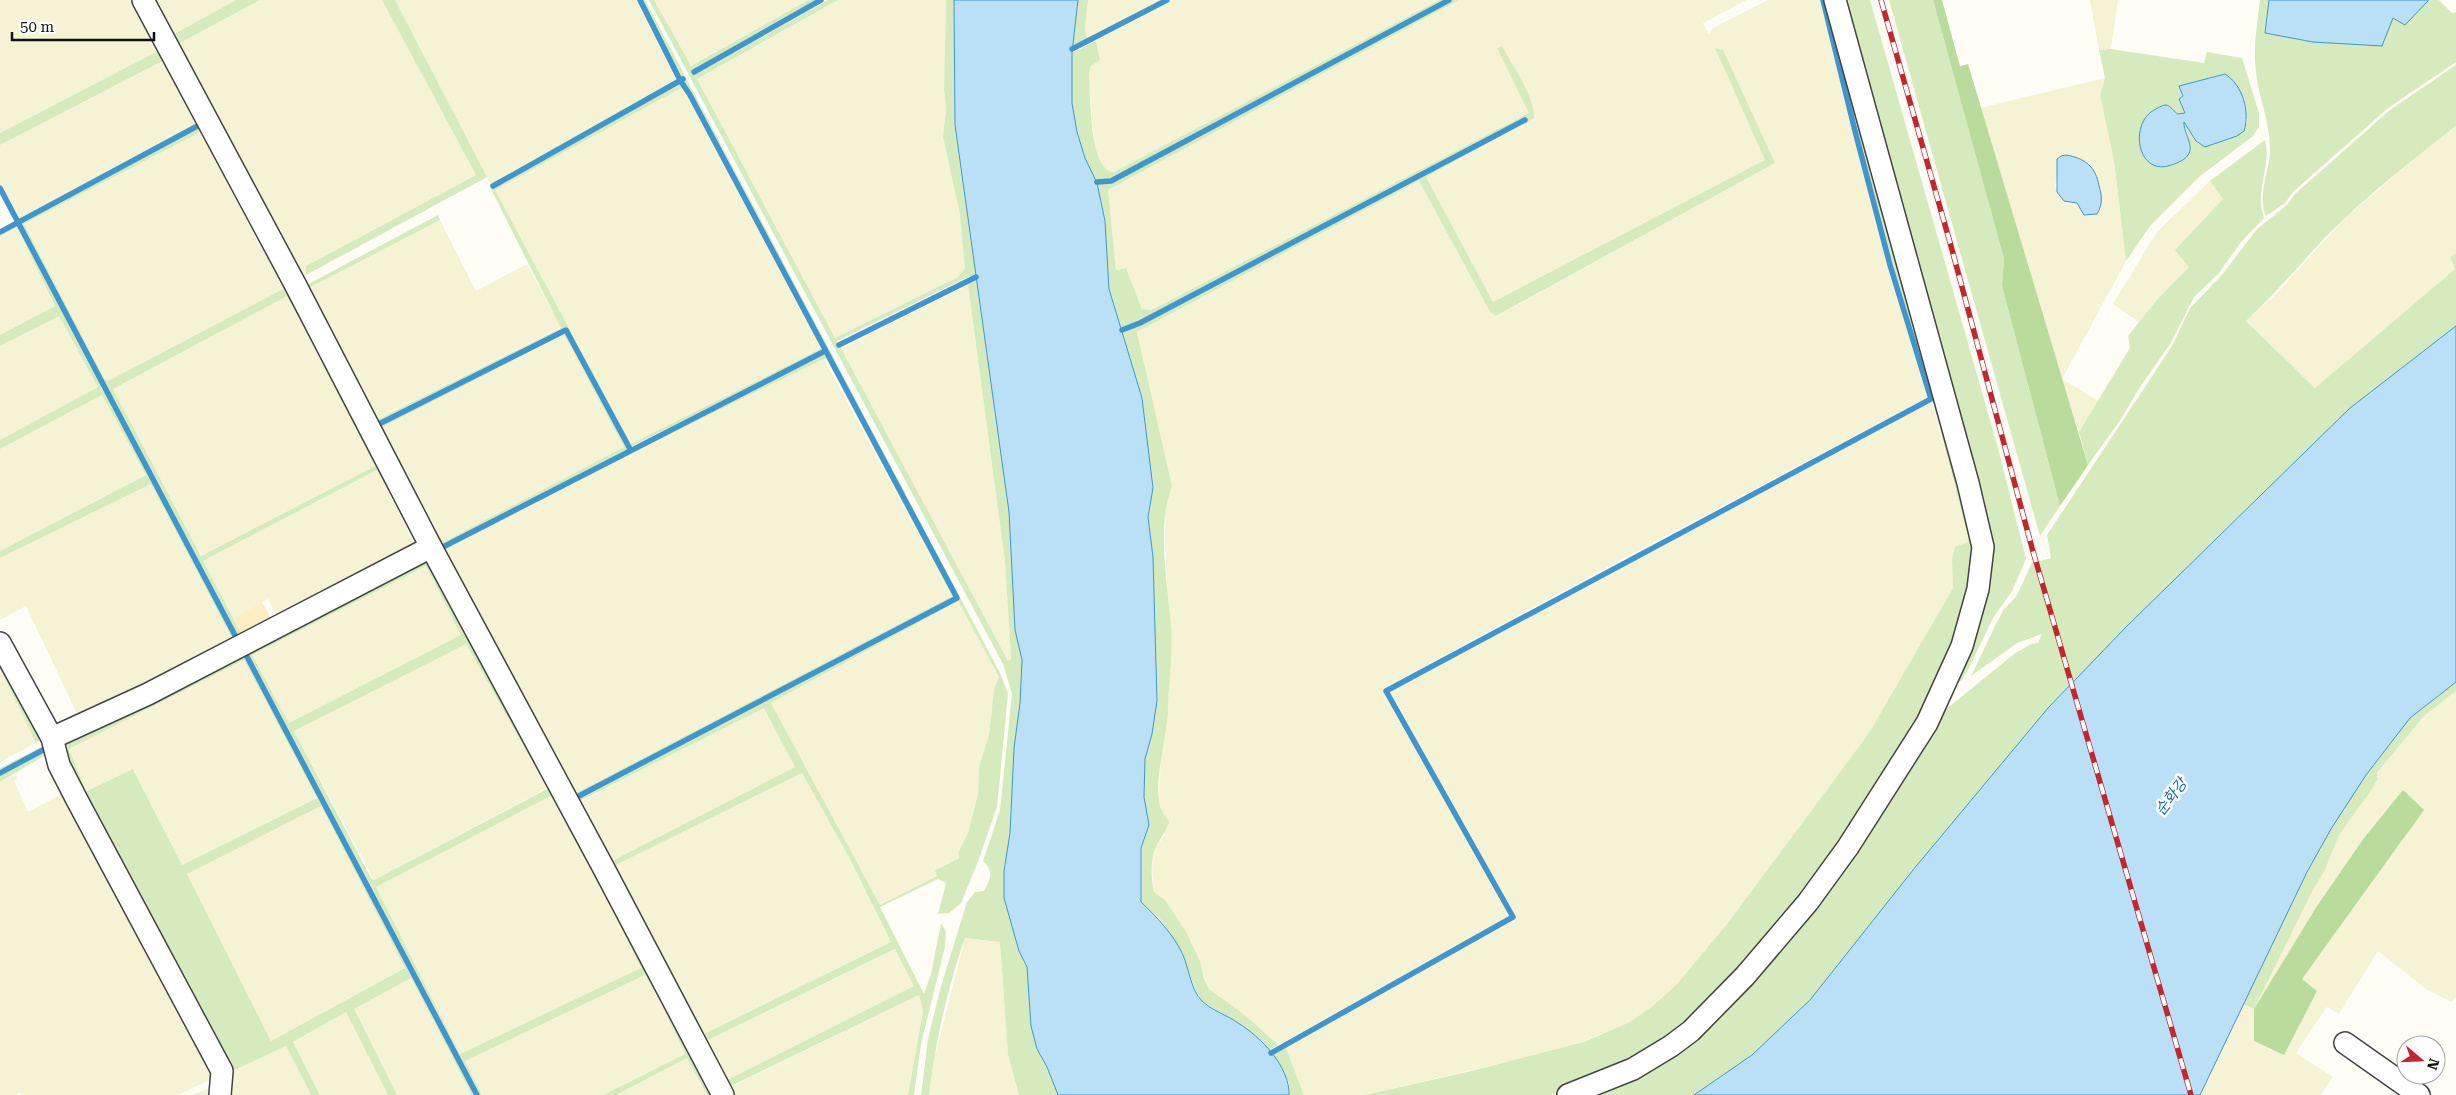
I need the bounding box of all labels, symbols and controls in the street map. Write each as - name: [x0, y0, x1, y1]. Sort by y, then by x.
- scale bar: [12, 10, 155, 42]
- text: 50 m: [20, 18, 55, 36]
- water label: 순화강: [2151, 773, 2192, 819]
- north arrow: [2396, 1035, 2446, 1085]
- text: N: [2424, 1057, 2443, 1072]

